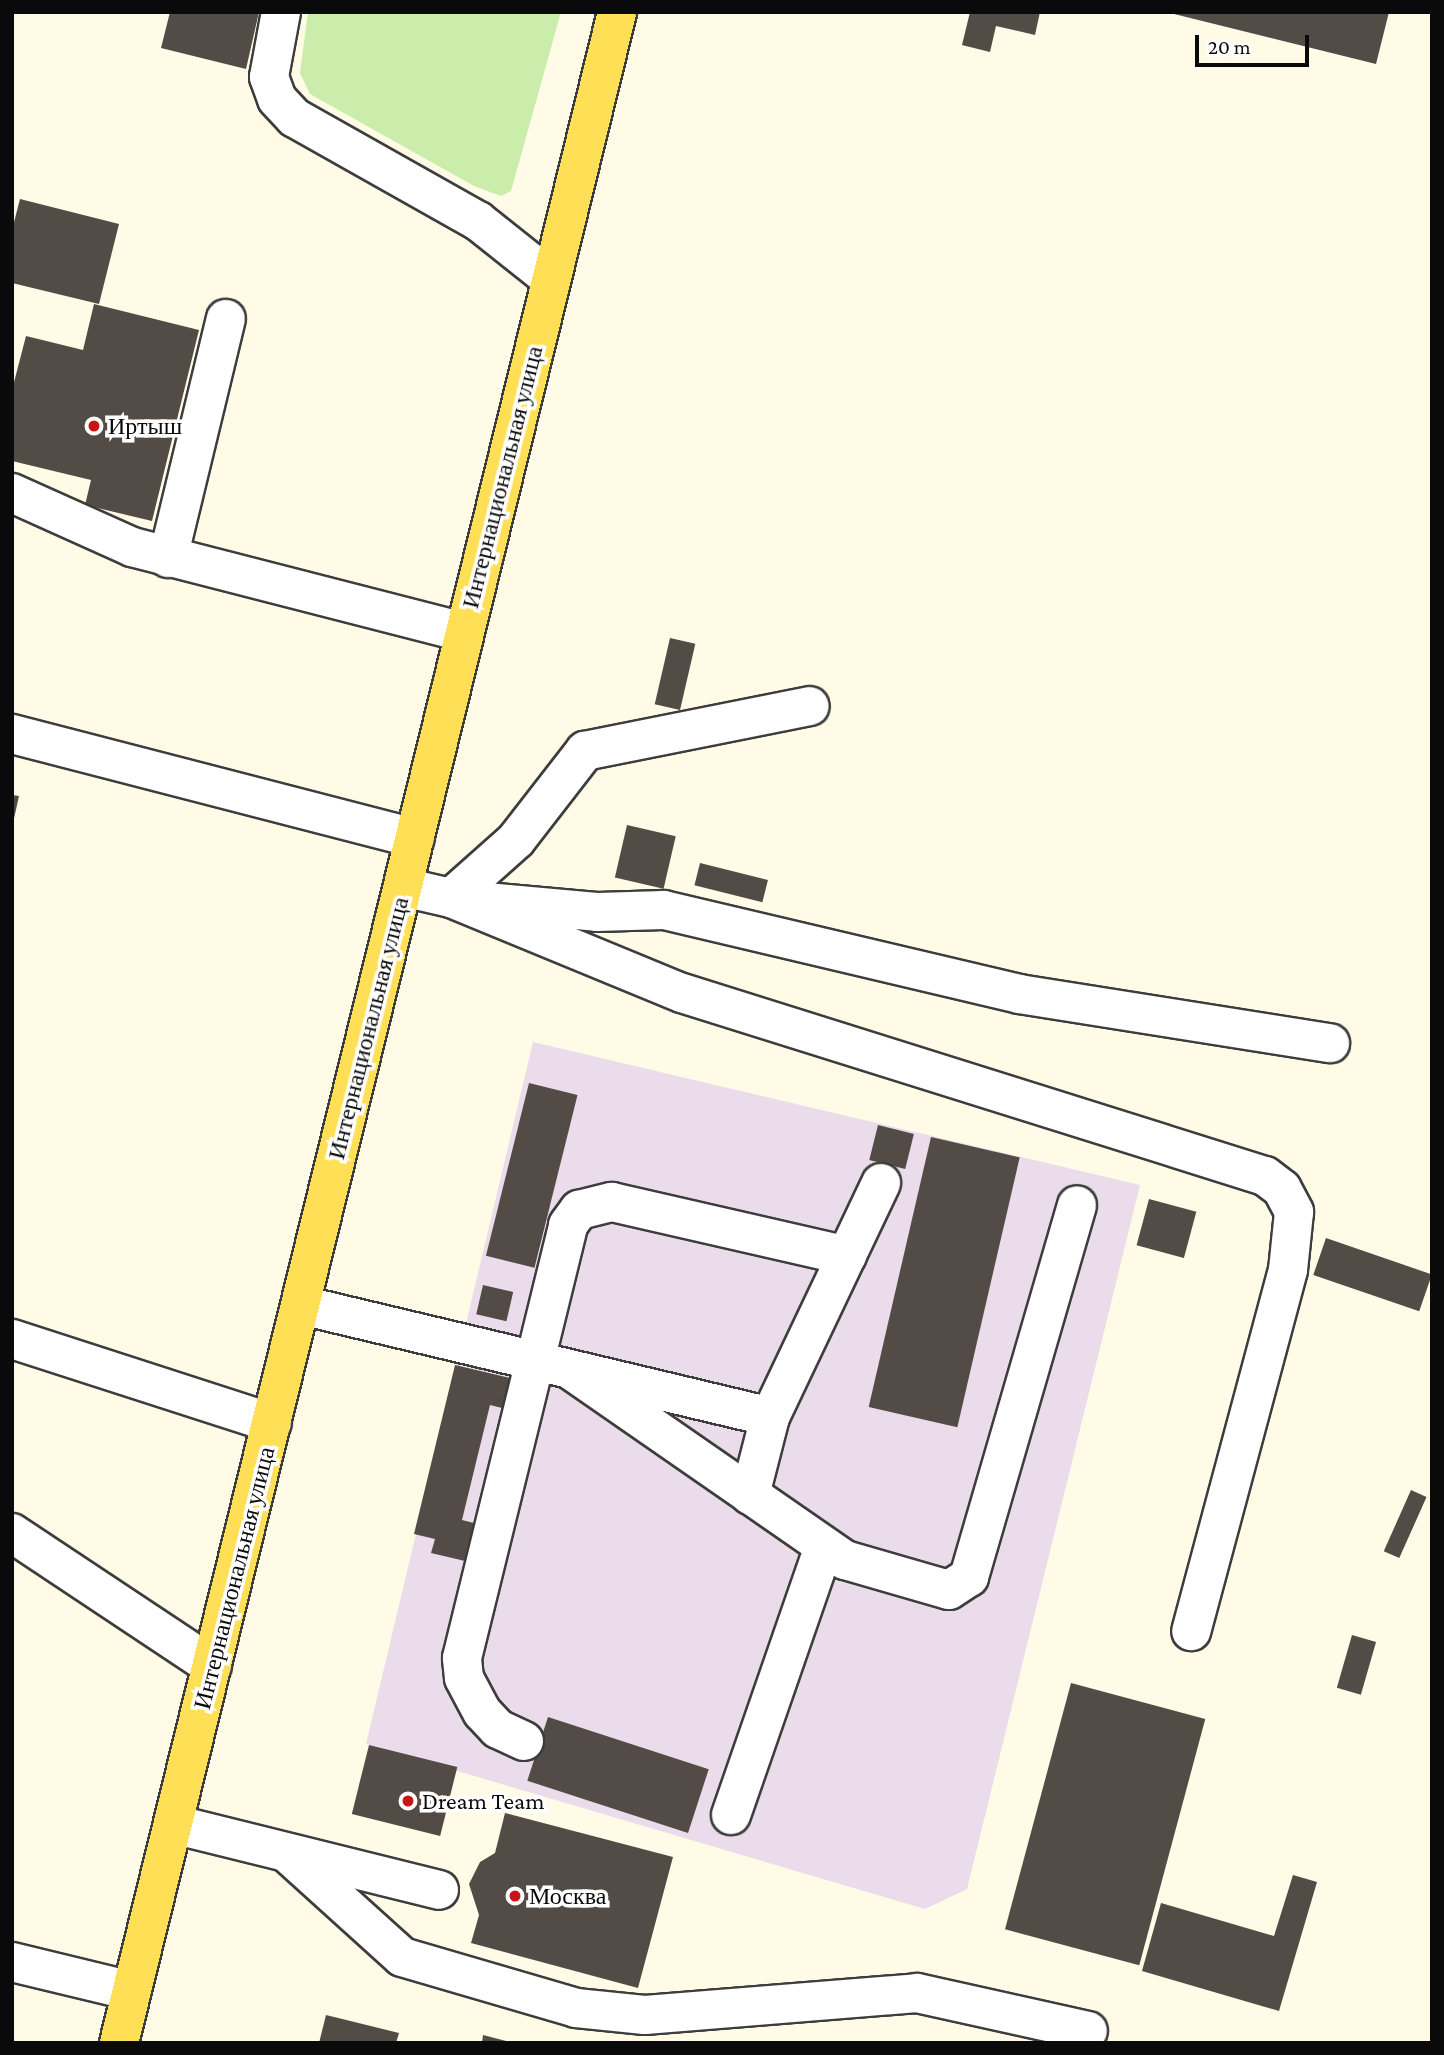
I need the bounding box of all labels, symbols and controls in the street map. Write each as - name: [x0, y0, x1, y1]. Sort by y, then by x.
- scale bar: [1199, 21, 1313, 65]
- text: 20 m: [1208, 35, 1251, 59]
- street label: Интернациональная улица: [455, 343, 549, 611]
- place label: Иртыш: [108, 412, 182, 440]
- marker: Иртыш: [86, 418, 102, 434]
- street label: Интернациональная улица: [321, 894, 415, 1162]
- street label: Интернациональная улица: [187, 1444, 281, 1712]
- place label: Dream Team: [422, 1787, 545, 1815]
- marker: Dream Team: [400, 1793, 416, 1809]
- place label: Москва: [529, 1882, 606, 1910]
- marker: Москва: [507, 1888, 523, 1904]

